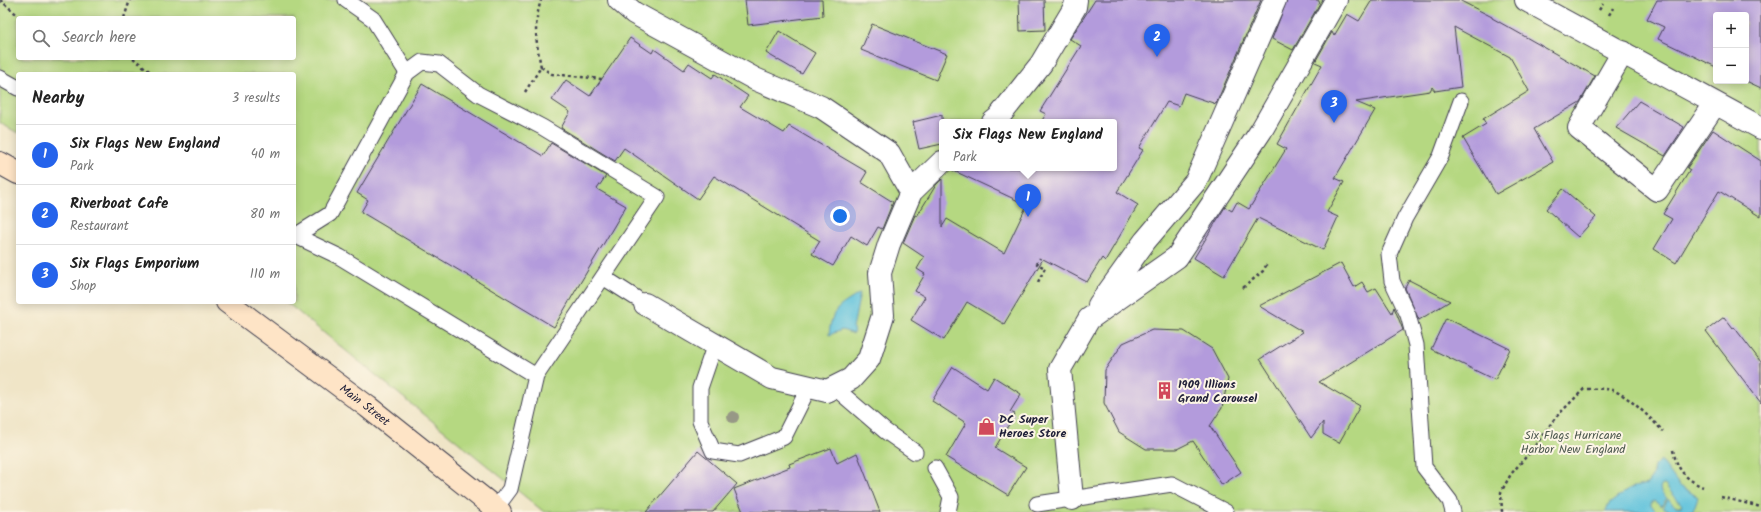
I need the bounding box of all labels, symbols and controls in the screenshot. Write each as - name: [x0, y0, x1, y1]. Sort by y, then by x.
- map controls: [1713, 12, 1749, 84]
- button: +: [1713, 12, 1749, 48]
- search box: [16, 16, 296, 60]
- pin: 2: [1144, 24, 1170, 57]
- text: Search here: [62, 26, 136, 50]
- icon: search: [30, 27, 52, 49]
- button: −: [1713, 48, 1749, 84]
- text: Nearby: [32, 85, 84, 112]
- text: 3 results: [232, 88, 280, 109]
- pin: 3: [1321, 90, 1347, 123]
- popup: [939, 119, 1117, 171]
- text: Six Flags New England: [953, 123, 1103, 147]
- text: Six Flags New England: [70, 132, 220, 156]
- text: 1: [43, 144, 47, 165]
- text: 40 m: [251, 144, 280, 165]
- text: Park: [953, 147, 977, 168]
- text: Park: [70, 156, 94, 177]
- pin: 1: [1015, 184, 1041, 217]
- text: Riverboat Cafe: [70, 192, 168, 216]
- text: 2: [41, 204, 49, 225]
- text: 80 m: [250, 204, 280, 225]
- your location: [830, 206, 850, 226]
- text: Restaurant: [70, 216, 129, 237]
- text: Six Flags Emporium: [70, 252, 199, 276]
- text: 3: [41, 264, 49, 285]
- text: 110 m: [250, 264, 280, 285]
- text: Shop: [70, 276, 96, 297]
- place label: 1909 Illions Grand Carousel: [1178, 375, 1258, 408]
- street label: Main Street: [335, 379, 395, 431]
- building icon: 1909 Illions Grand Carousel: [1155, 381, 1175, 401]
- place label: DC Super Heroes Store: [999, 410, 1066, 443]
- shop icon: DC Super Heroes Store: [976, 416, 996, 436]
- park label: Six Flags Hurricane Harbor New England: [1521, 426, 1626, 459]

